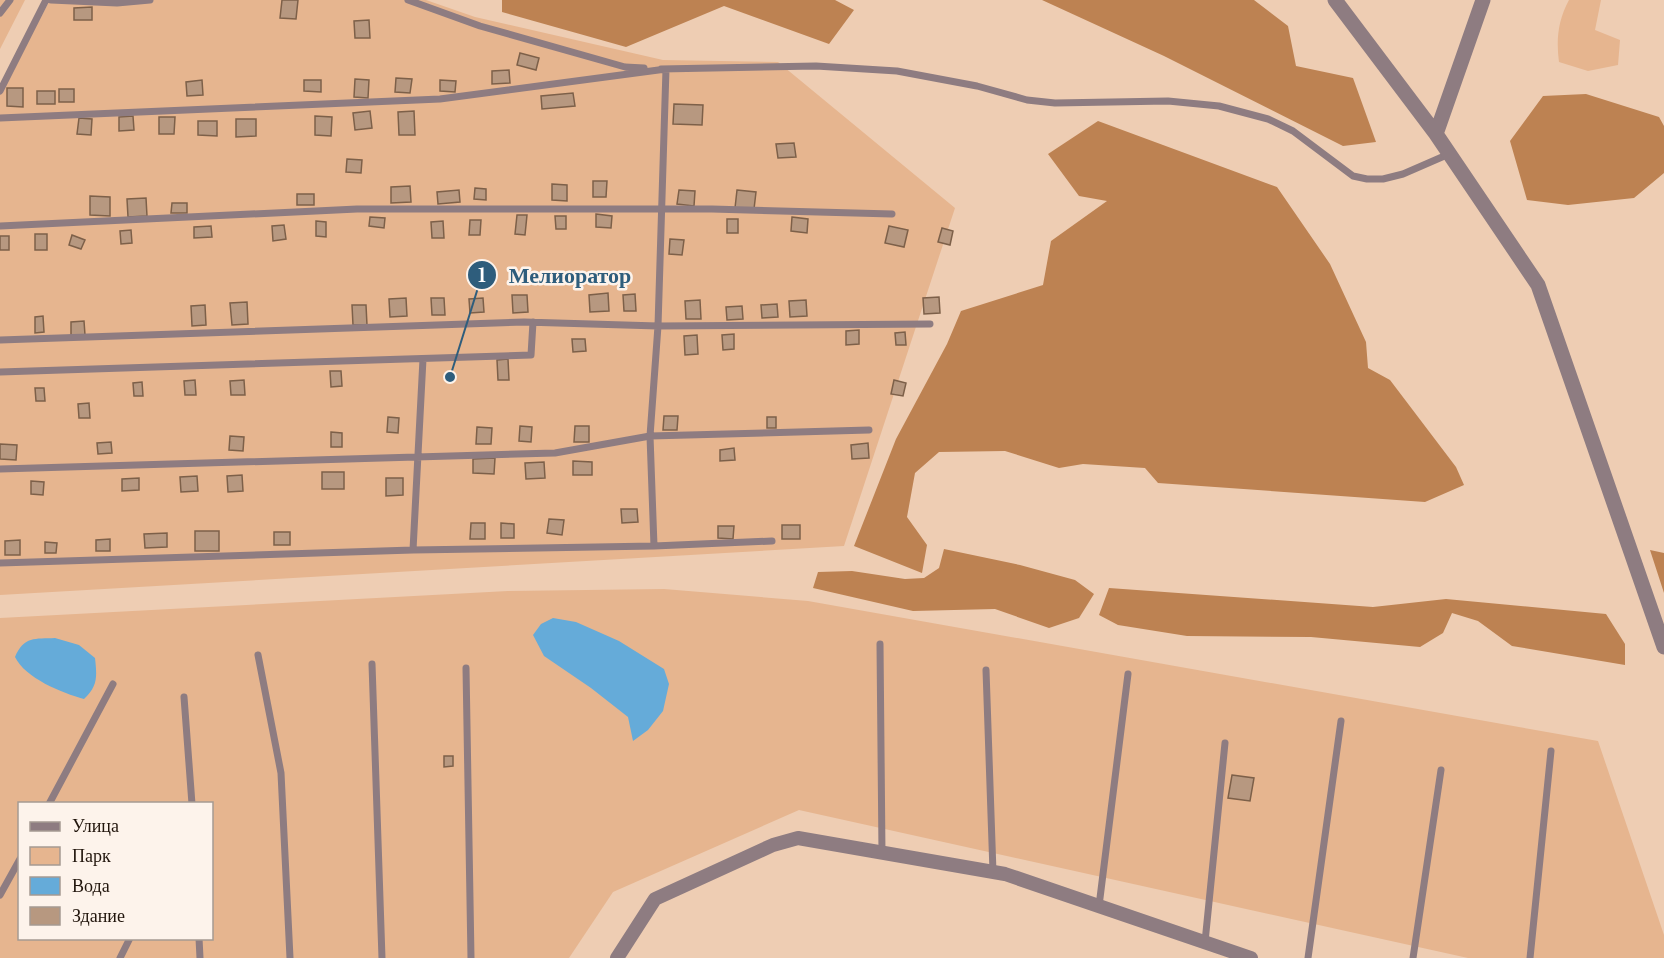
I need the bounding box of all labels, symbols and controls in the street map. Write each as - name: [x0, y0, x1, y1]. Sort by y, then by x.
- callout: Мелиоратор: [467, 255, 644, 295]
- text: Мелиоратор: [509, 262, 631, 289]
- text: 1: [478, 265, 486, 287]
- legend: [18, 802, 213, 940]
- text: Улица: [72, 815, 119, 837]
- text: Парк: [72, 845, 111, 867]
- text: Вода: [72, 875, 110, 897]
- text: Здание: [72, 905, 125, 927]

